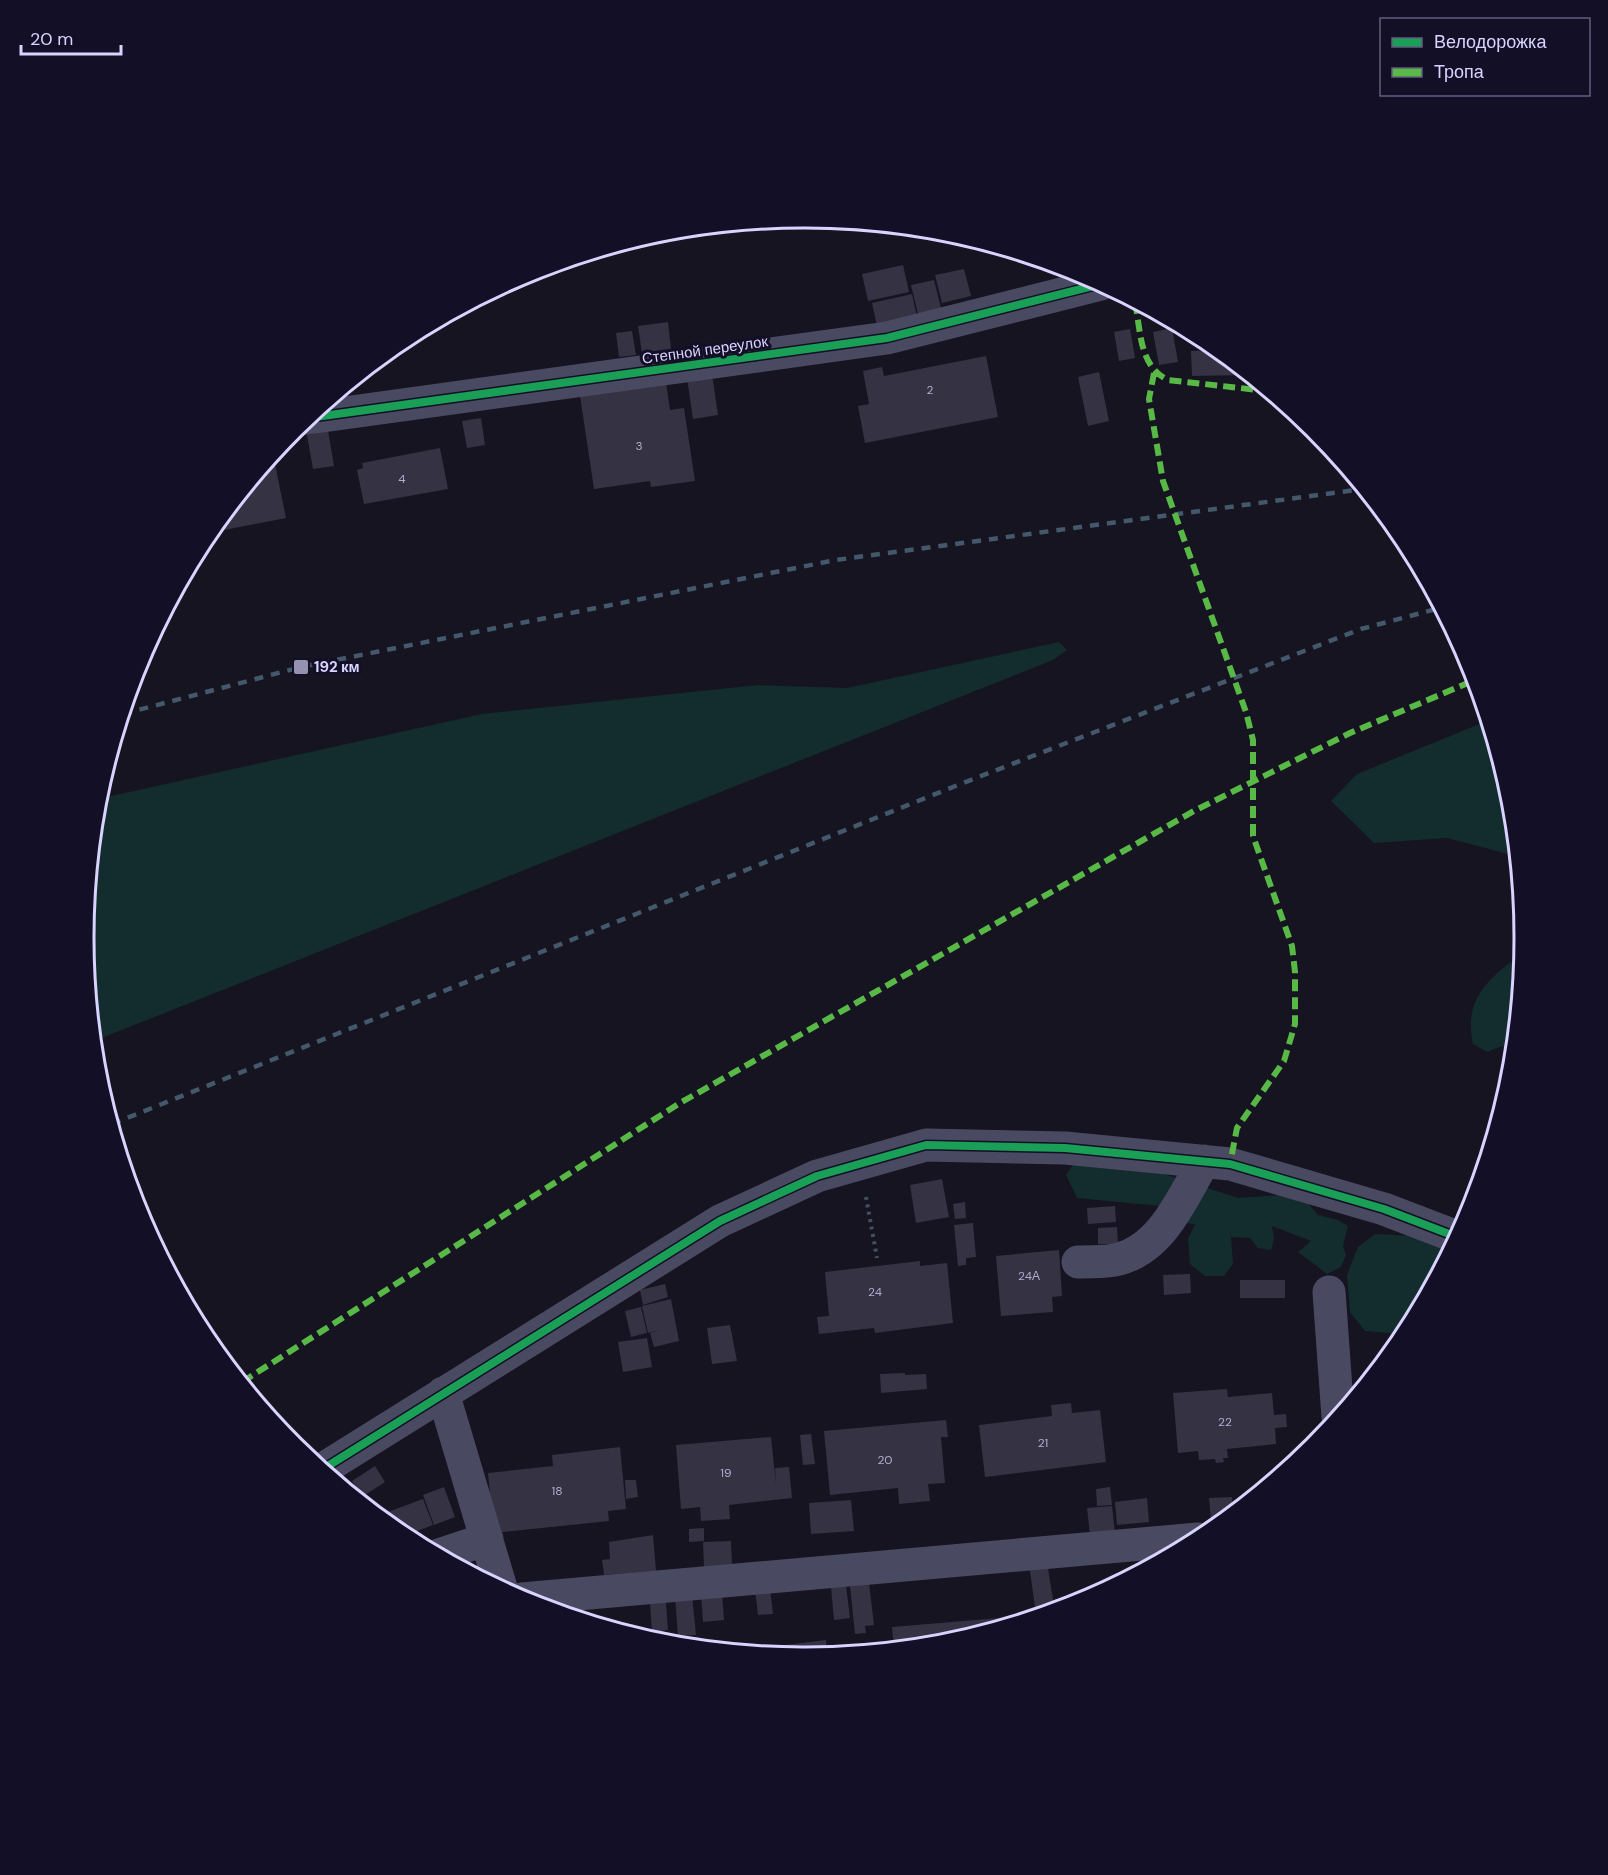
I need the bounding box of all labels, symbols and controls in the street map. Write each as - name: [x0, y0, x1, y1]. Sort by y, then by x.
- scale bar: [21, 18, 122, 56]
- legend: [1380, 18, 1590, 96]
- text: 20 m: [30, 27, 73, 51]
- text: Велодорожка: [1434, 30, 1547, 54]
- text: Тропа: [1434, 60, 1485, 84]
- street label: Степной переулок: [641, 331, 770, 369]
- house number: 2: [927, 382, 934, 398]
- house number: 3: [635, 438, 643, 454]
- house number: 4: [398, 471, 406, 487]
- place label: 192 км: [314, 657, 360, 677]
- marker: 192 км: [292, 658, 310, 676]
- house number: 24А: [1018, 1268, 1040, 1284]
- house number: 24: [868, 1284, 882, 1300]
- house number: 22: [1218, 1414, 1232, 1430]
- house number: 21: [1038, 1435, 1048, 1451]
- house number: 20: [877, 1452, 893, 1468]
- house number: 19: [720, 1465, 732, 1481]
- house number: 18: [551, 1483, 563, 1499]

